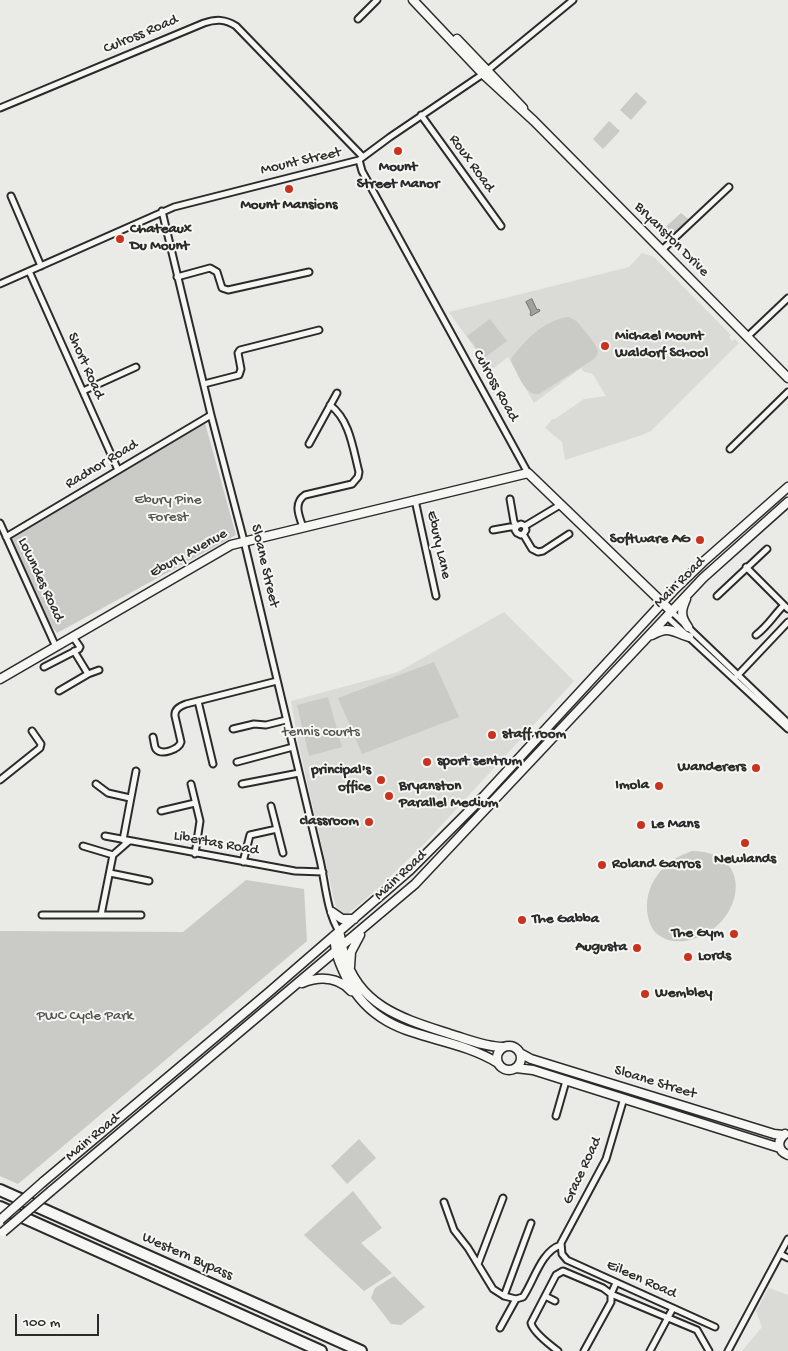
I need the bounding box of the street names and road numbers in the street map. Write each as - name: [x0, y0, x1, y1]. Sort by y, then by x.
- street label: Culross Road: [101, 11, 181, 59]
- street label: Roux Road: [444, 132, 498, 196]
- street label: Mount Street: [259, 144, 343, 180]
- street label: Bryanston Drive: [630, 199, 712, 281]
- street label: Short Road: [62, 330, 108, 402]
- street label: Culross Road: [468, 347, 522, 425]
- street label: Radnor Road: [62, 436, 142, 494]
- street label: Ebury Lane: [421, 509, 455, 581]
- street label: Sloane Street: [246, 523, 282, 609]
- street label: Ebury Avenue: [147, 525, 231, 583]
- street label: Lowndes Road: [13, 535, 67, 625]
- street label: Main Road: [651, 554, 709, 612]
- street label: Libertas Road: [172, 828, 260, 860]
- street label: Main Road: [371, 847, 431, 905]
- street label: Sloane Street: [612, 1062, 698, 1104]
- street label: Main Road: [62, 1110, 124, 1166]
- street label: Grace Road: [560, 1134, 606, 1208]
- street label: Western Bypass: [139, 1229, 235, 1285]
- street label: Eileen Road: [603, 1257, 679, 1303]

